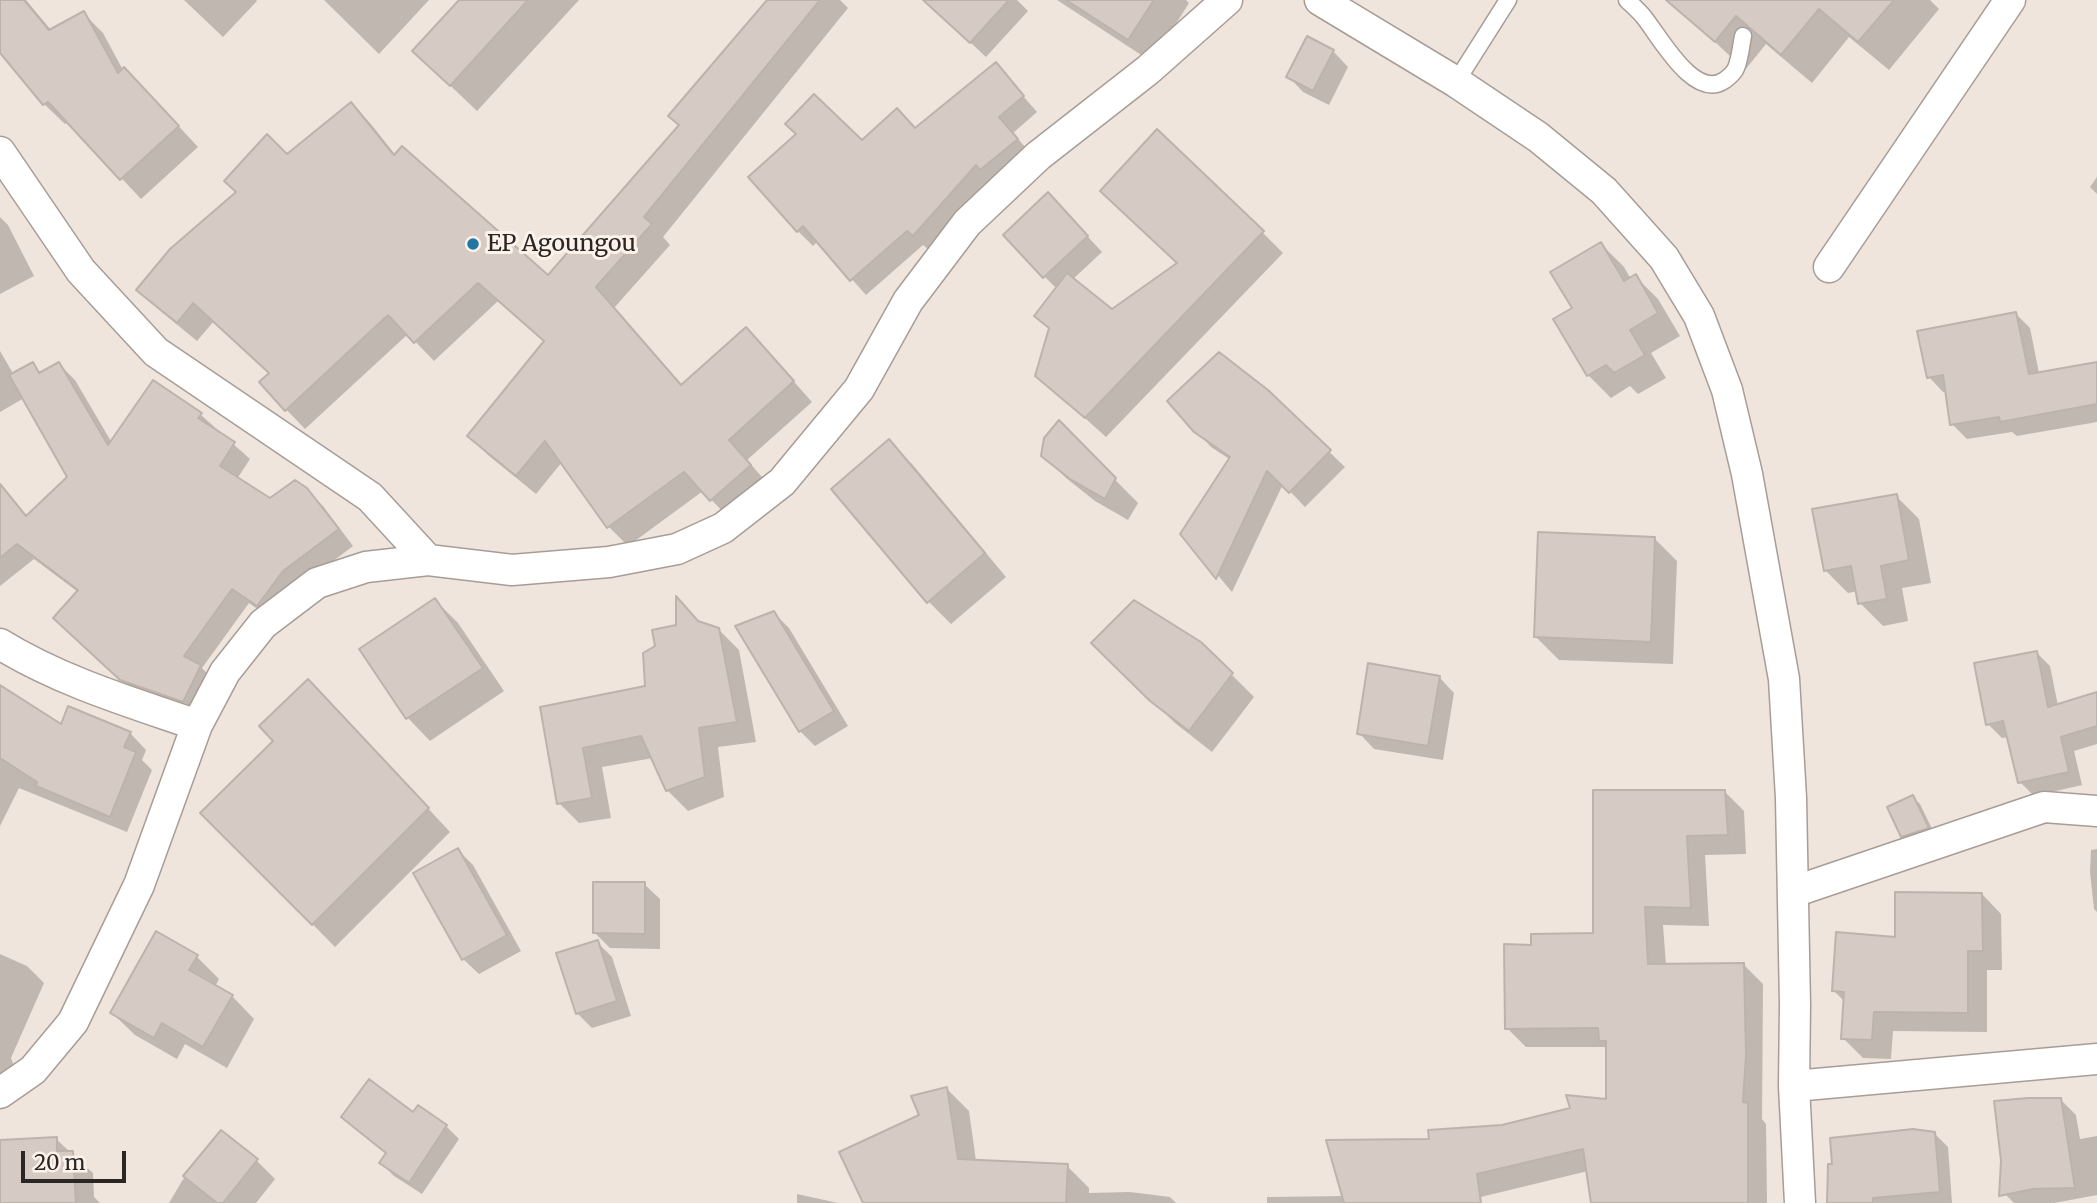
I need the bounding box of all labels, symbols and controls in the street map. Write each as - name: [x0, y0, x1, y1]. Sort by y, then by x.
- place label: EP Agoungou: [487, 230, 636, 258]
- marker: EP Agoungou: [465, 236, 481, 252]
- scale bar: [24, 1136, 130, 1180]
- text: 20 m: [34, 1149, 85, 1176]

